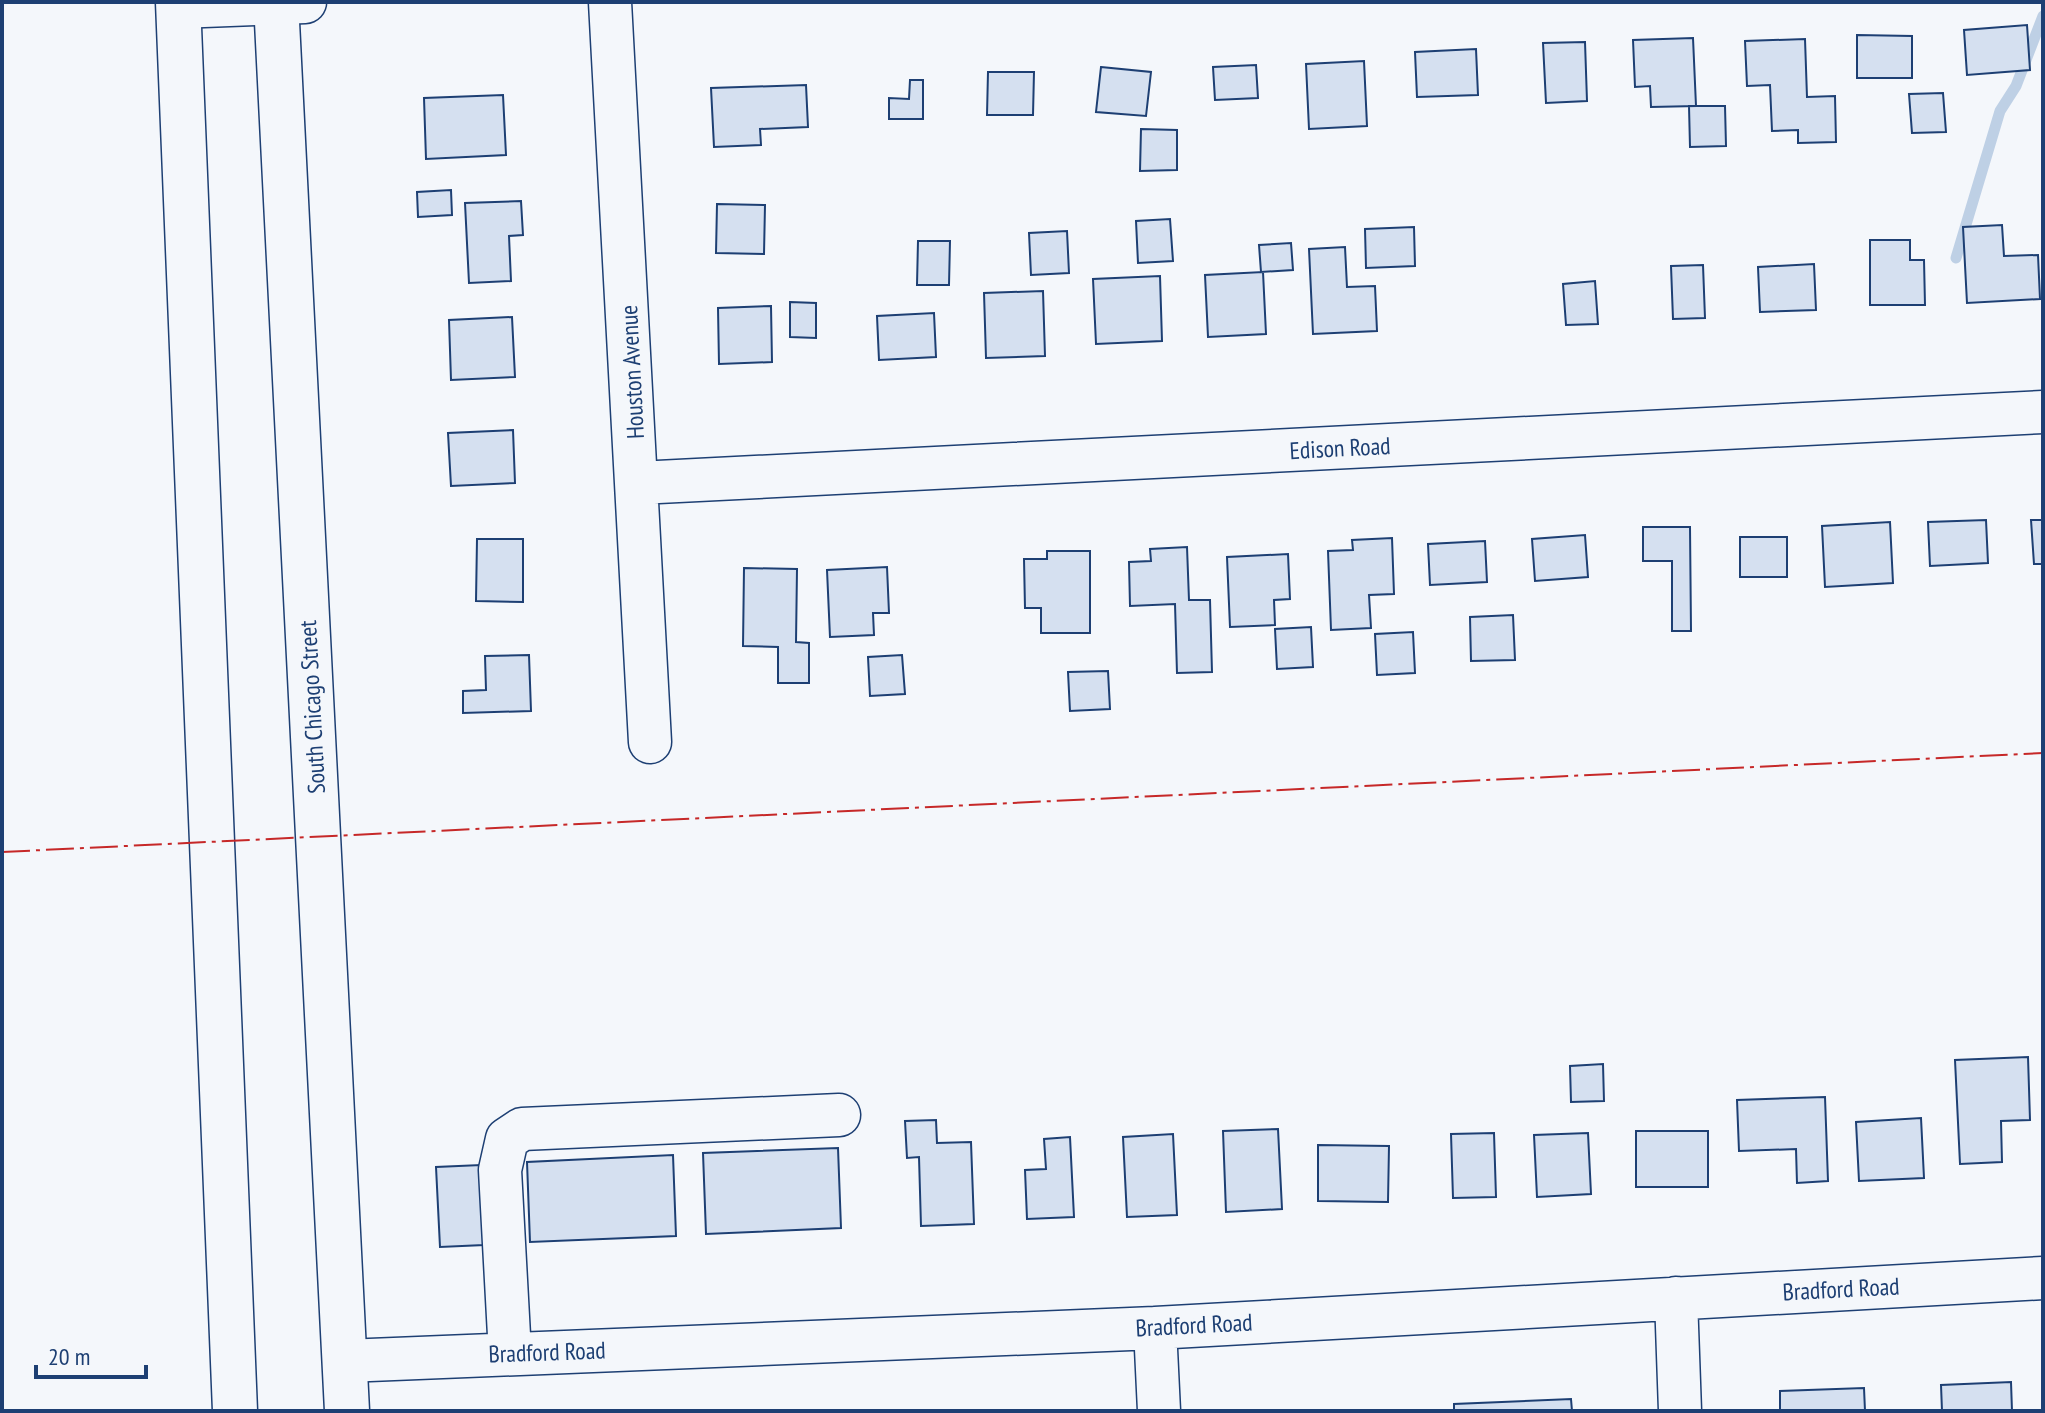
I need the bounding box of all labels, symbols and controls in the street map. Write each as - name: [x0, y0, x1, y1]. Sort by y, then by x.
- street label: Houston Avenue: [613, 304, 651, 440]
- street label: Edison Road: [1289, 430, 1391, 466]
- street label: South Chicago Street: [292, 619, 332, 795]
- street label: Bradford Road: [1782, 1270, 1900, 1308]
- street label: Bradford Road: [1135, 1306, 1253, 1344]
- scale bar: [36, 1329, 146, 1379]
- street label: Bradford Road: [488, 1334, 606, 1370]
- text: 20 m: [48, 1341, 90, 1372]

